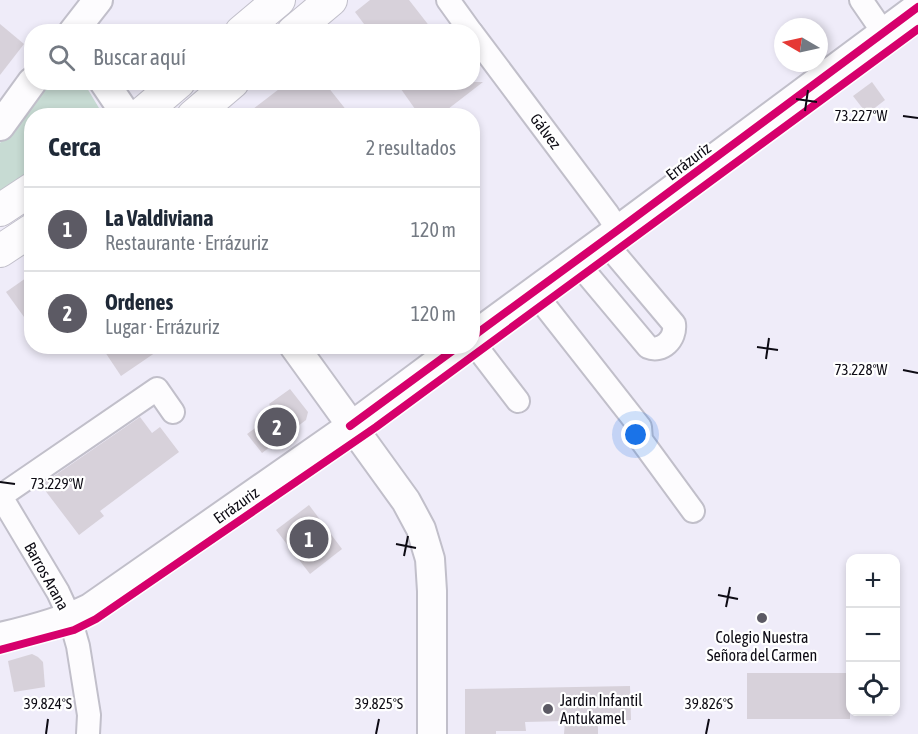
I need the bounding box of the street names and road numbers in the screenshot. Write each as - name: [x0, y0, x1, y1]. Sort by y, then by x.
- street label: Gálvez: [527, 110, 565, 152]
- street label: Errázuriz: [662, 138, 714, 184]
- street label: Errázuriz: [210, 483, 262, 527]
- street label: Barros Arana: [21, 539, 73, 613]

